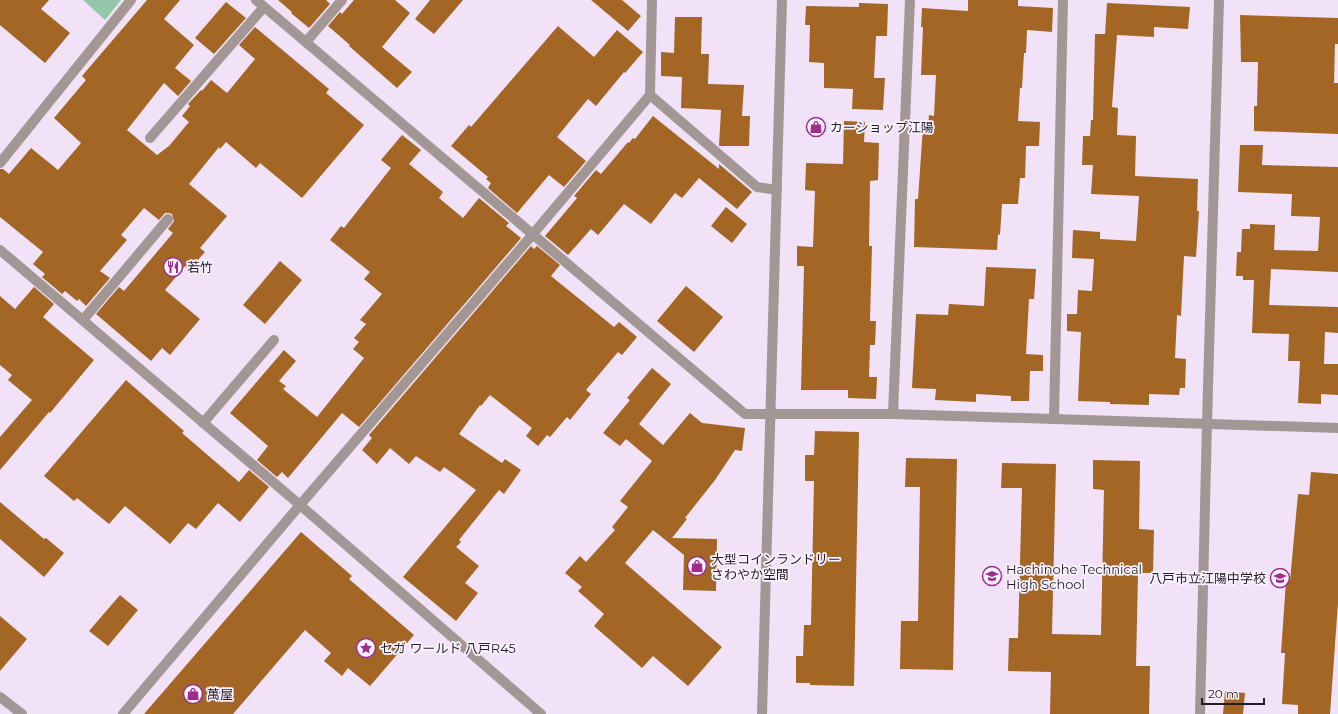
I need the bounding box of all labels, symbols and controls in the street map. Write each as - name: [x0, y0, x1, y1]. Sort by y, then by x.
- shop icon: カーショップ江陽: [805, 116, 827, 138]
- place label: カーショップ江陽: [830, 119, 934, 135]
- restaurant icon: 若竹: [162, 256, 184, 278]
- place label: 若竹: [187, 259, 213, 275]
- place label: 大型コインランドリー さわやか空間: [711, 551, 841, 582]
- shop icon: 大型コインランドリー さわやか空間: [686, 555, 708, 577]
- place label: Hachinohe Technical High School: [1006, 561, 1142, 592]
- school or university icon: Hachinohe Technical High School: [981, 565, 1003, 587]
- school or university icon: 八戸市立江陽中学校: [1269, 567, 1291, 589]
- place label: 八戸市立江陽中学校: [1149, 570, 1266, 586]
- place icon: セガ ワールド 八戸R45: [355, 637, 377, 659]
- place label: セガ ワールド 八戸R45: [380, 640, 516, 656]
- scale bar: [1202, 680, 1264, 706]
- shop icon: 萬屋: [182, 683, 204, 705]
- place label: 萬屋: [207, 686, 233, 702]
- text: 20 m: [1208, 686, 1239, 701]

